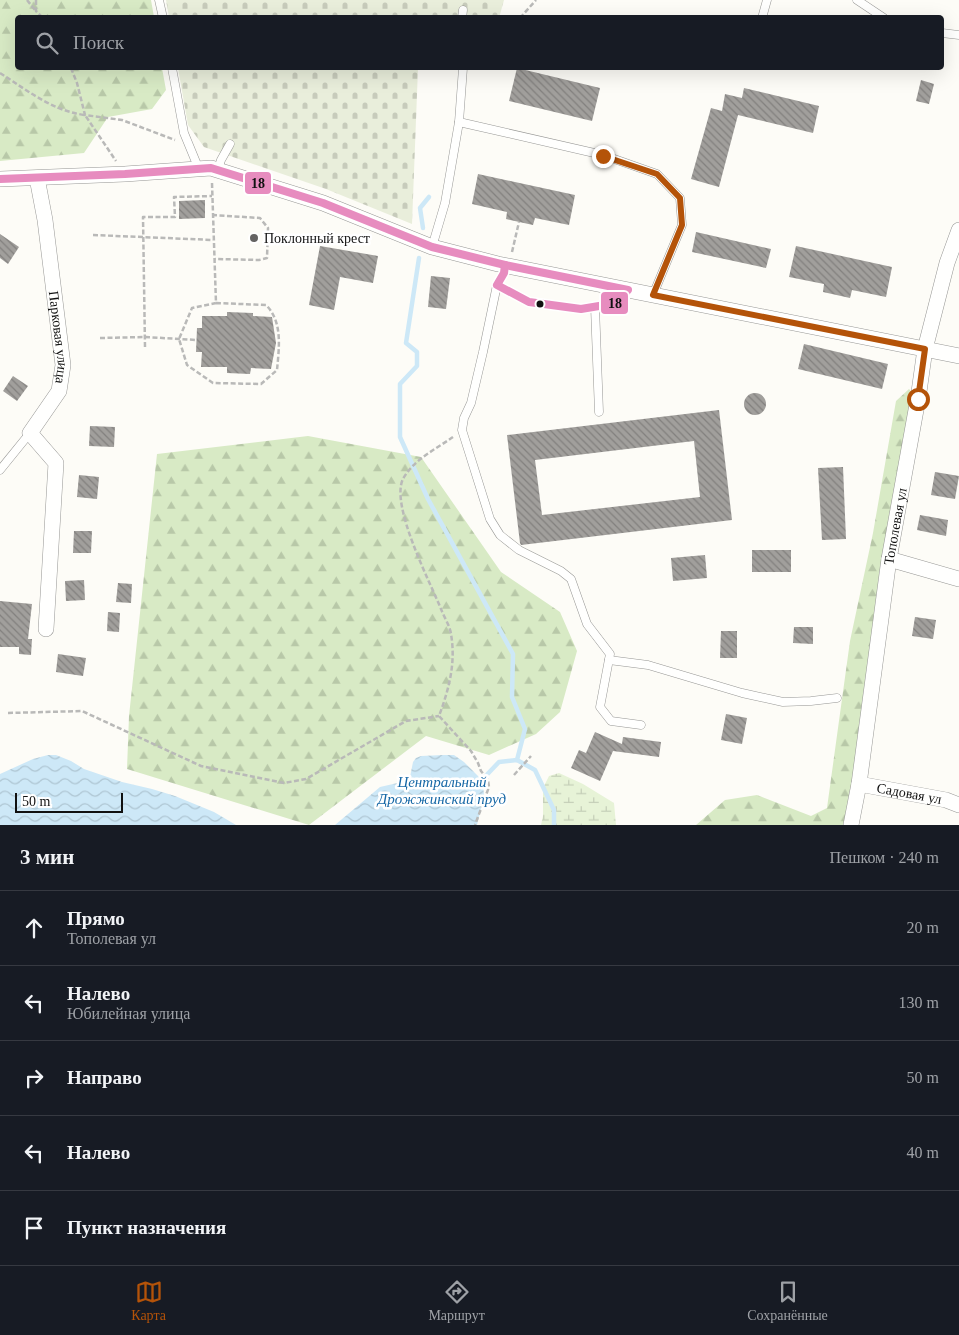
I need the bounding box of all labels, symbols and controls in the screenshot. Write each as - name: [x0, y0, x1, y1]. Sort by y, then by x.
- search box: [15, 15, 944, 70]
- icon: search: [33, 29, 61, 57]
- text: Поиск: [73, 32, 124, 53]
- route end: [592, 145, 615, 168]
- line badge: 18: [244, 171, 272, 195]
- text: 18: [251, 176, 265, 191]
- place label: Поклонный крест: [264, 231, 370, 246]
- marker: Поклонный крест: [248, 232, 260, 244]
- street label: Парковая улица: [46, 290, 70, 386]
- line badge: 18: [600, 291, 629, 315]
- text: 18: [608, 296, 622, 311]
- unlabelled marker: [535, 299, 545, 309]
- route start: [907, 388, 930, 411]
- street label: Тополевая ул: [881, 487, 910, 566]
- water label: Центральный Дрожжинский пруд: [376, 774, 507, 807]
- street label: Садовая ул: [875, 780, 943, 807]
- scale bar: [15, 790, 122, 813]
- text: 50 m: [22, 794, 50, 809]
- text: 3 мин: [20, 845, 74, 869]
- text: Пешком · 240 m: [829, 849, 939, 866]
- text: Прямо: [67, 908, 125, 929]
- icon: ahead: [20, 914, 48, 942]
- text: 20 m: [907, 919, 939, 936]
- text: Тополевая ул: [67, 930, 156, 947]
- text: Налево: [67, 983, 130, 1004]
- icon: left: [20, 989, 48, 1017]
- text: 130 m: [899, 994, 939, 1011]
- text: Юбилейная улица: [67, 1005, 190, 1022]
- icon: right: [20, 1064, 48, 1092]
- text: Направо: [67, 1067, 142, 1088]
- text: 50 m: [907, 1069, 939, 1086]
- icon: left: [20, 1139, 48, 1167]
- text: Налево: [67, 1142, 130, 1163]
- text: 40 m: [907, 1144, 939, 1161]
- icon: arrive: [20, 1214, 48, 1242]
- text: Пункт назначения: [67, 1217, 226, 1238]
- tab: Карта: [131, 1278, 166, 1324]
- tab: Маршрут: [428, 1278, 485, 1324]
- tab: Сохранённые: [747, 1278, 828, 1324]

